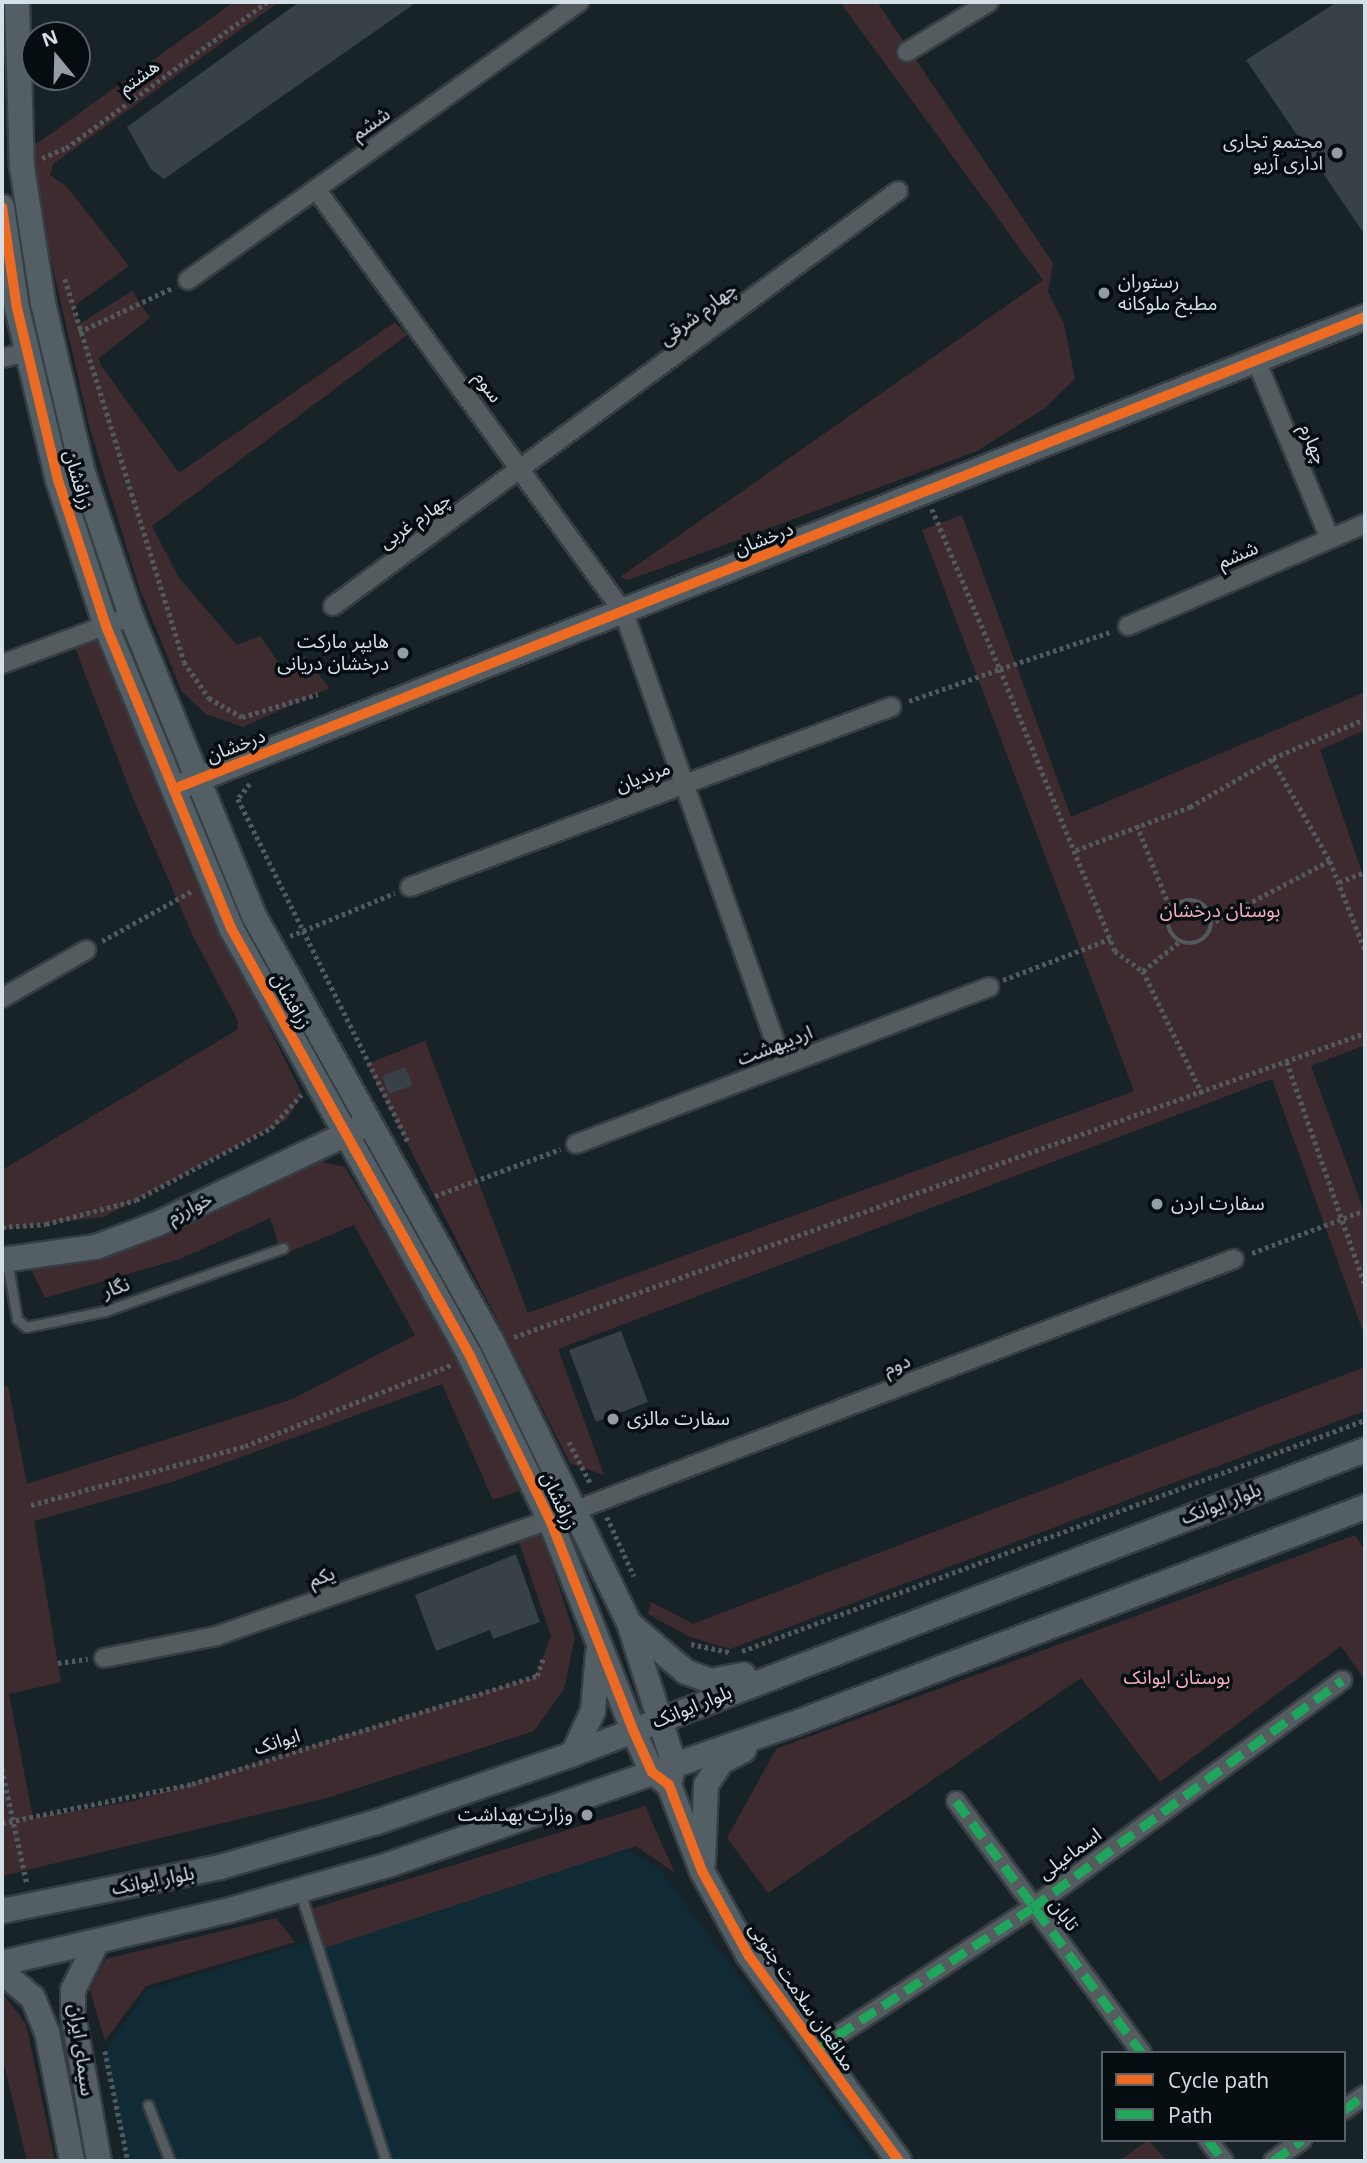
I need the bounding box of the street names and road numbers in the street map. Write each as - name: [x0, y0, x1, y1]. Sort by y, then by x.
- street label: هشتم: [114, 55, 164, 99]
- street label: ششم: [347, 103, 395, 145]
- street label: چهارم شرقی: [655, 278, 741, 350]
- street label: سوم: [469, 367, 507, 407]
- street label: چهارم: [1294, 420, 1332, 468]
- street label: زرافشان: [59, 447, 97, 513]
- street label: چهارم غربی: [375, 488, 455, 554]
- street label: درخشان: [731, 517, 797, 561]
- street label: ششم: [1214, 536, 1262, 574]
- street label: درخشان: [203, 724, 269, 768]
- street label: مرنديان: [613, 757, 673, 797]
- street label: زرافشان: [266, 969, 316, 1033]
- street label: اردیبهشت: [734, 1021, 816, 1071]
- street label: خوارزم: [164, 1187, 216, 1229]
- street label: نگار: [99, 1273, 133, 1303]
- street label: دوم: [880, 1350, 914, 1380]
- street label: زرافشان: [536, 1468, 582, 1534]
- street label: بلوار ایوانک: [1178, 1478, 1264, 1530]
- street label: یکم: [306, 1562, 338, 1592]
- street label: بلوار ایوانک: [649, 1681, 735, 1733]
- street label: ایوانک: [251, 1724, 303, 1760]
- street label: اسماعیلی: [1034, 1824, 1106, 1884]
- street label: بلوار ایوانک: [110, 1862, 196, 1900]
- street label: تابان: [1044, 1894, 1084, 1936]
- street label: مدافعان سلامت جنوبی: [744, 1918, 860, 2076]
- street label: سیمای ایران: [63, 2003, 99, 2097]

